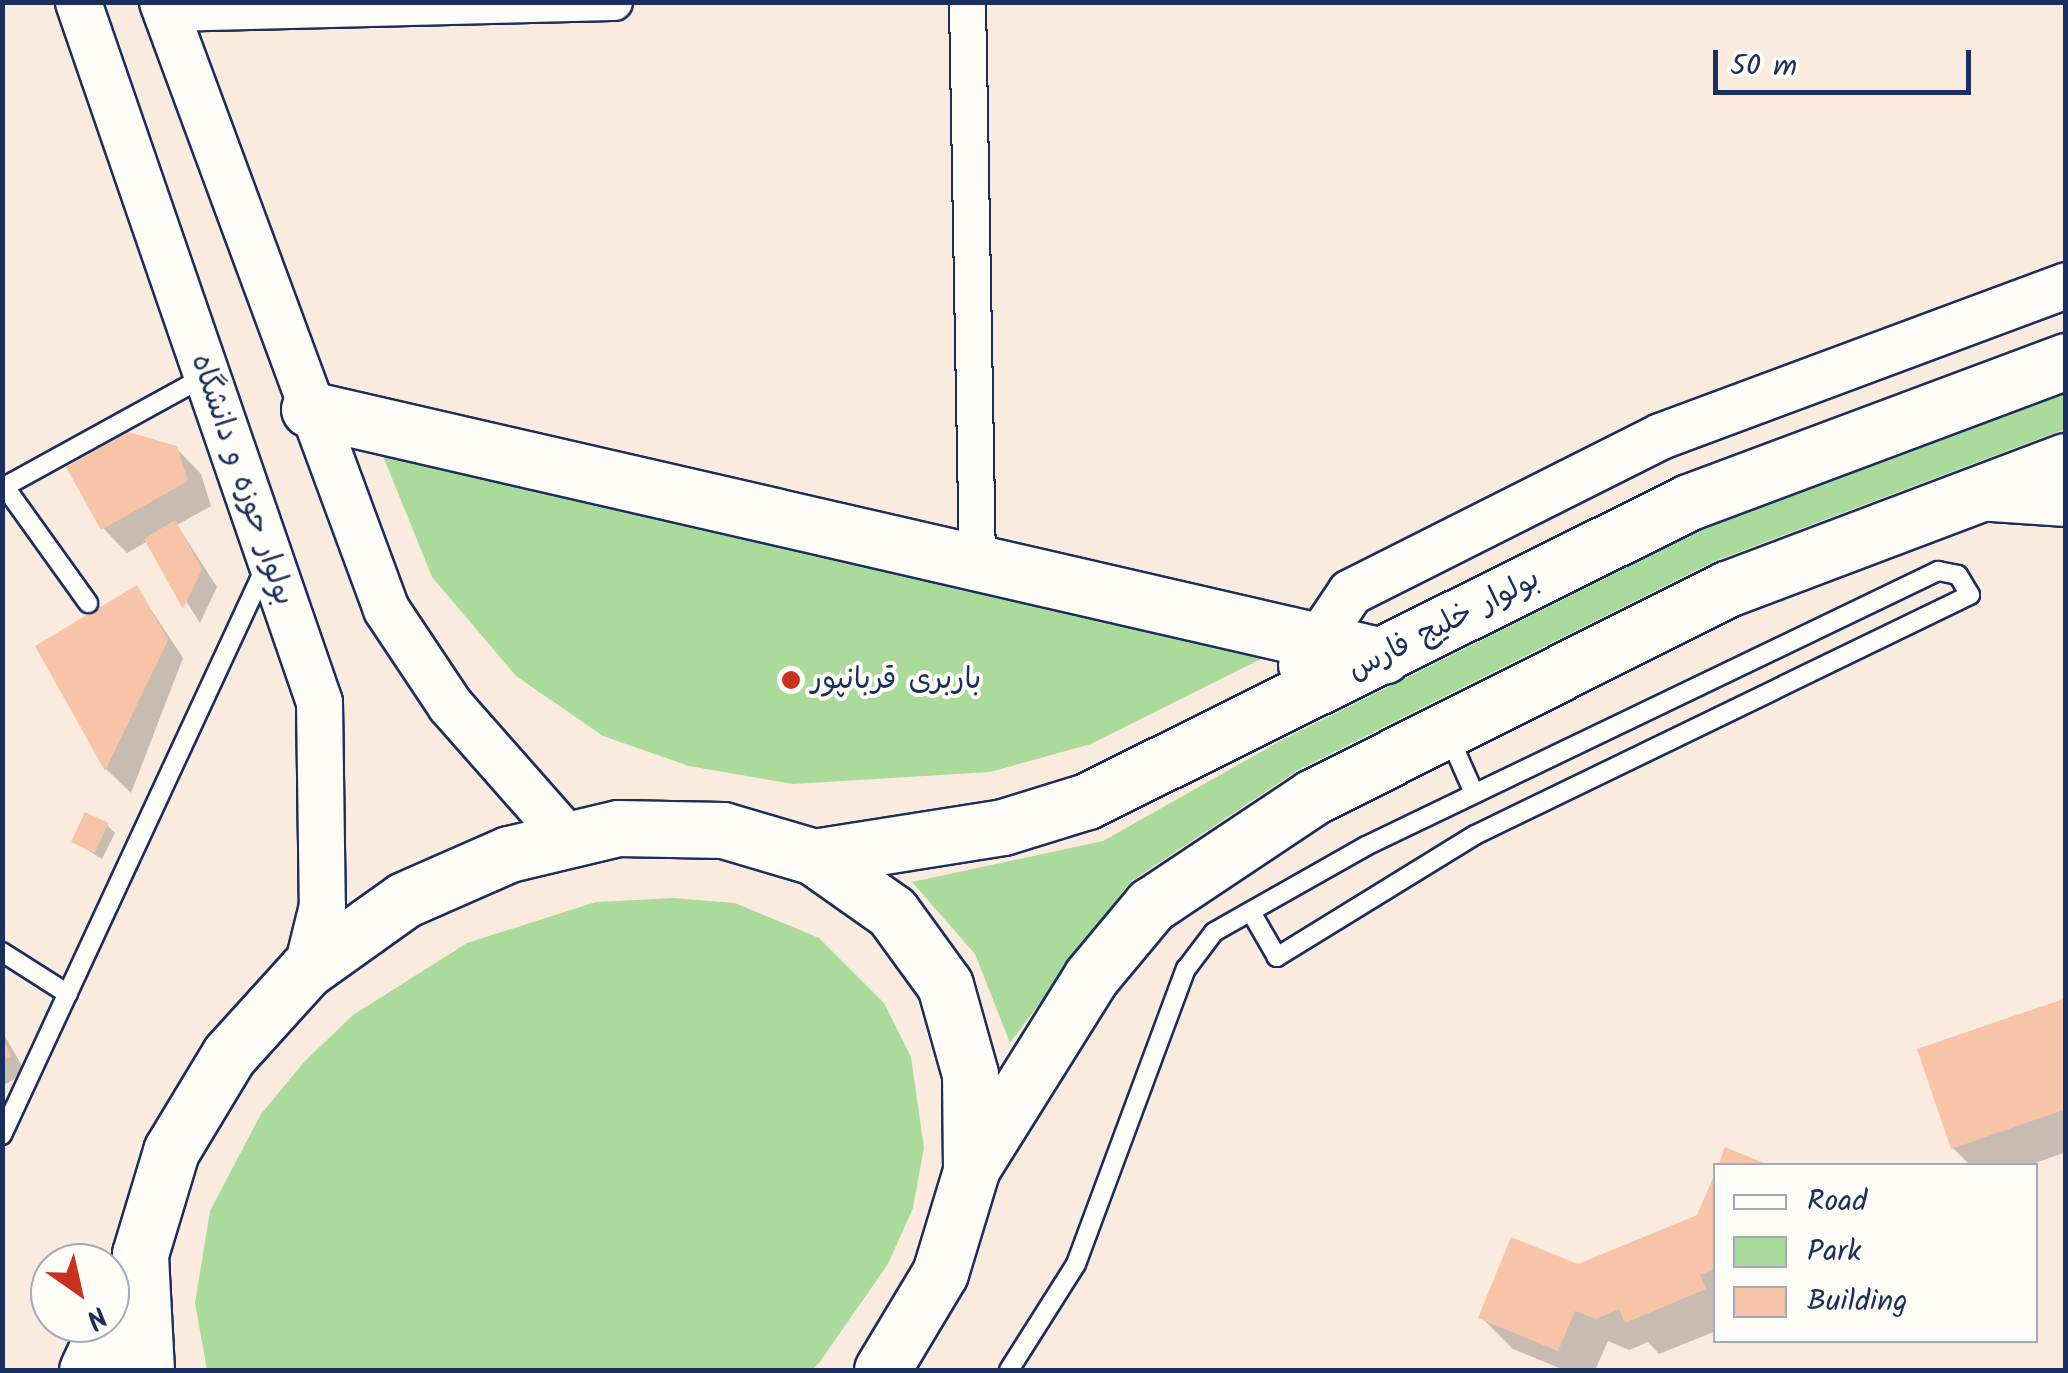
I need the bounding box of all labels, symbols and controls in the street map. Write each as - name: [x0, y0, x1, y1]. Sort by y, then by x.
- scale bar: [1718, 30, 1976, 92]
- text: 50 m: [1730, 43, 1797, 91]
- street label: بولوار حوزه و دانشگاه: [182, 350, 302, 610]
- street label: بولوار خلیج فارس: [1342, 561, 1546, 689]
- place label: باربری قربانپور: [811, 662, 981, 698]
- marker: باربری قربانپور: [780, 669, 802, 691]
- legend: [1713, 1163, 2038, 1343]
- text: Road: [1807, 1178, 1867, 1226]
- text: Park: [1807, 1228, 1861, 1276]
- north arrow: [30, 1243, 130, 1343]
- text: Building: [1807, 1278, 1907, 1326]
- text: N: [76, 1293, 116, 1340]

